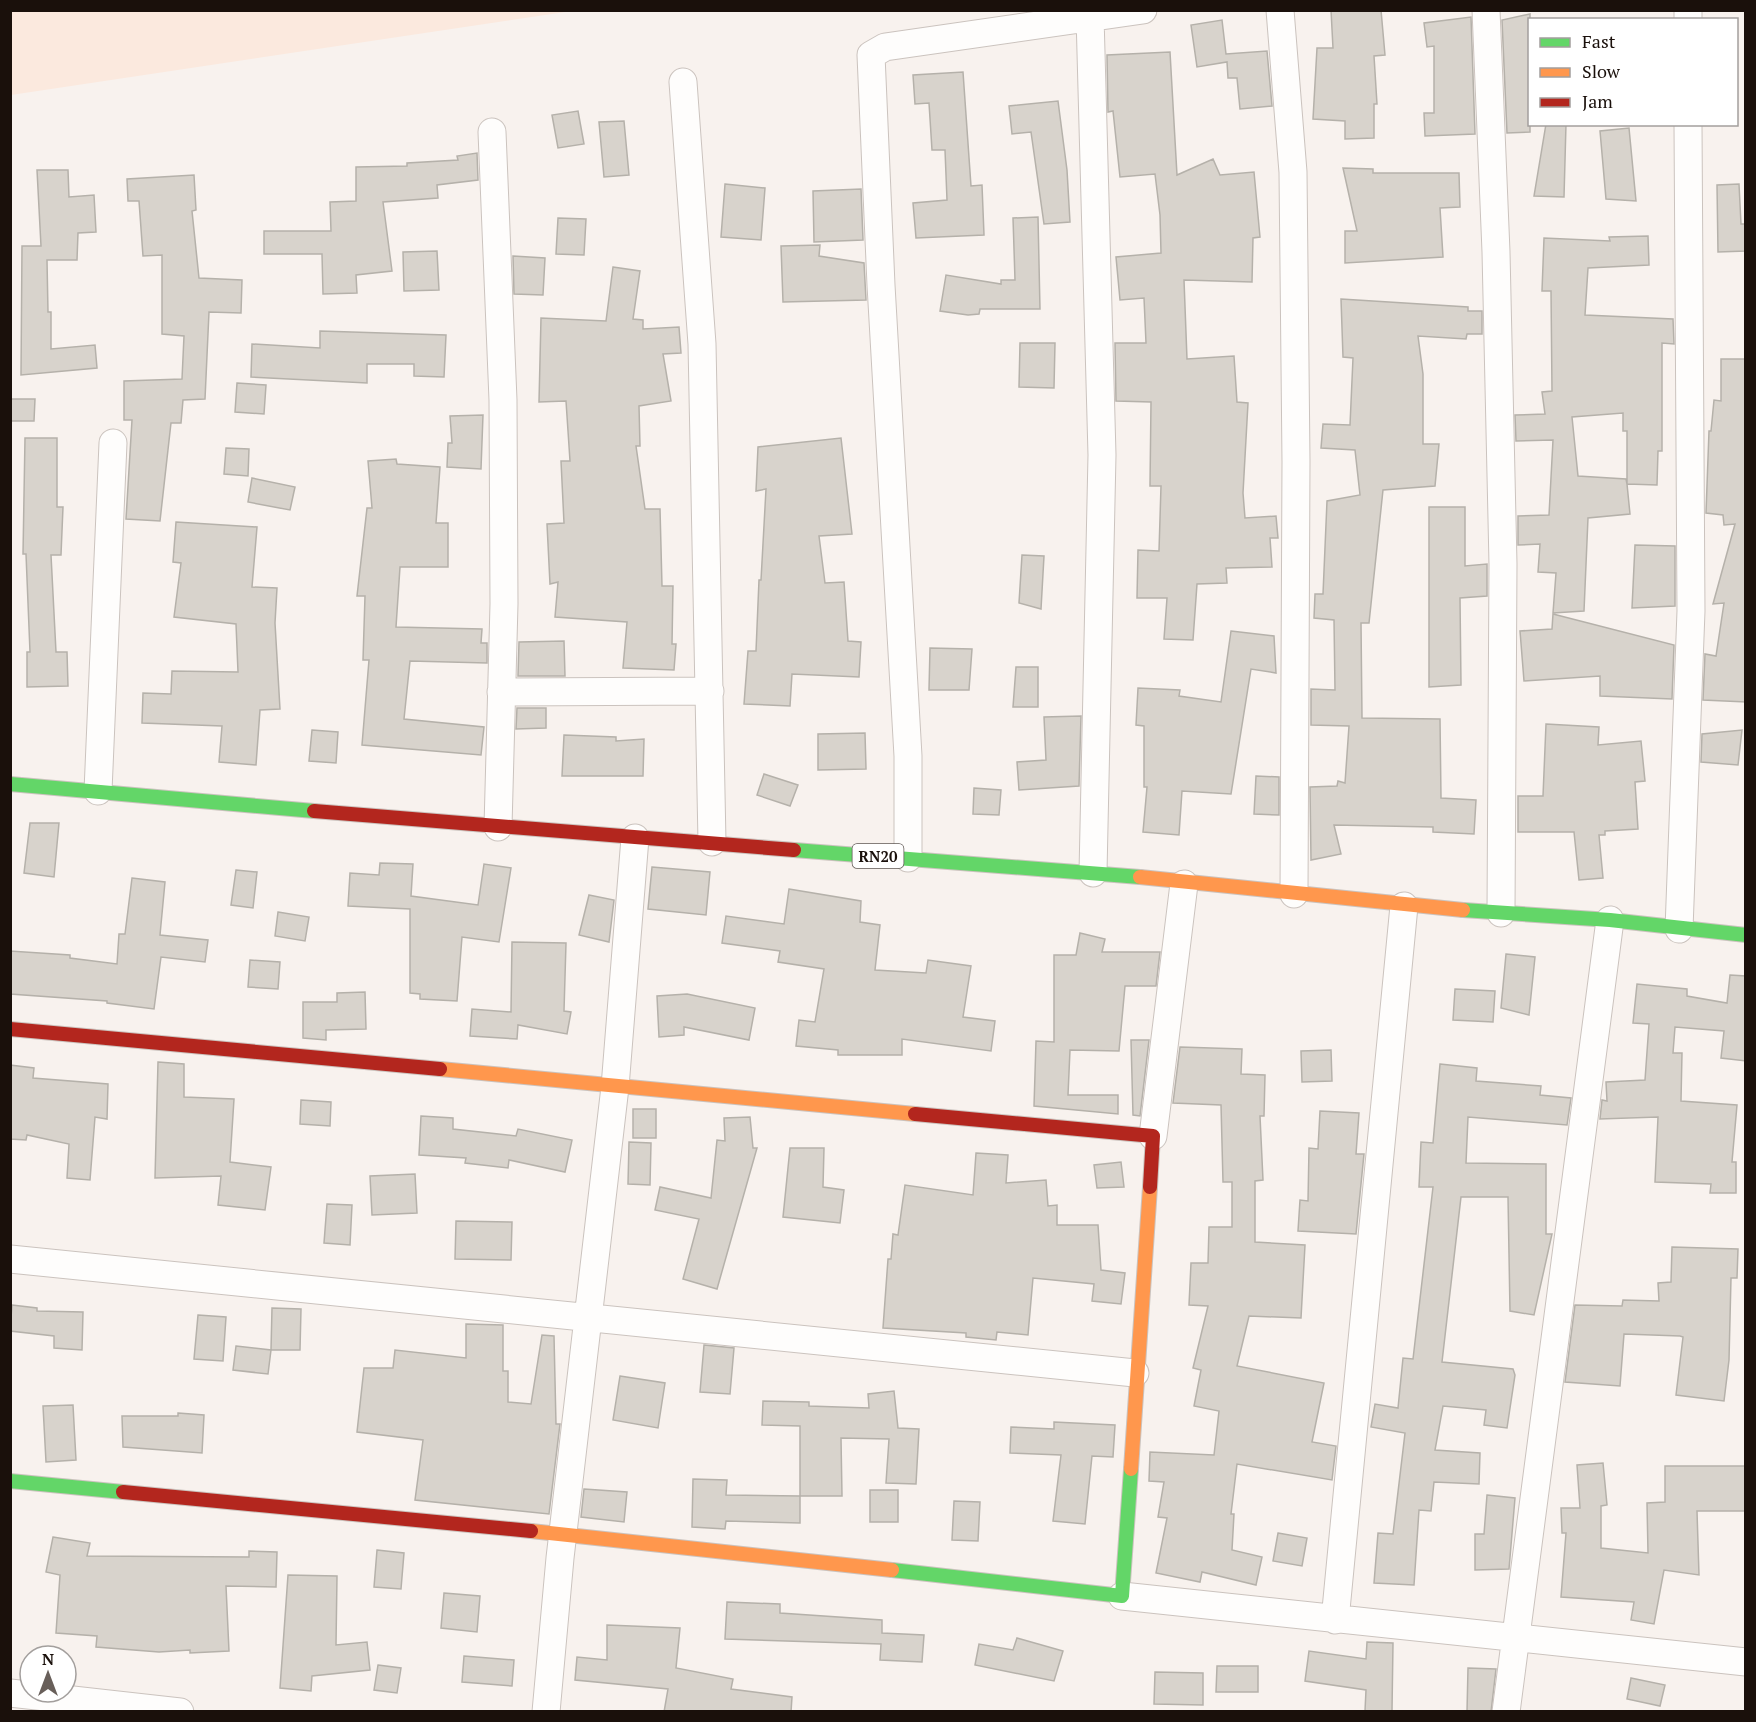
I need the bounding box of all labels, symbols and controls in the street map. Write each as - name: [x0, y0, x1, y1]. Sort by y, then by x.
- legend: [1528, 18, 1738, 126]
- text: Fast: [1582, 29, 1616, 53]
- text: Slow: [1582, 59, 1621, 83]
- text: Jam: [1582, 89, 1613, 113]
- road number: RN20: [852, 844, 904, 868]
- north arrow: [18, 1644, 78, 1704]
- text: N: [42, 1648, 54, 1670]

